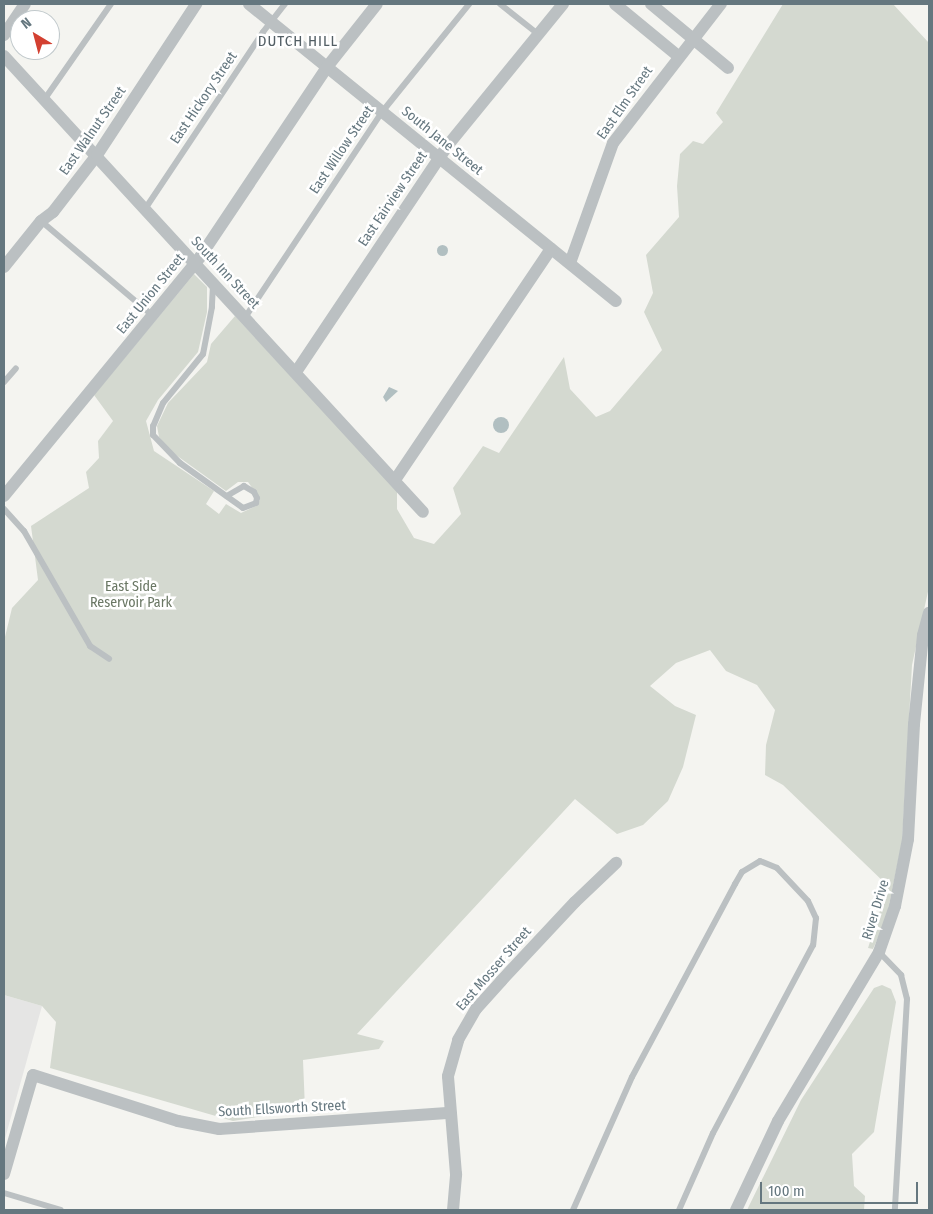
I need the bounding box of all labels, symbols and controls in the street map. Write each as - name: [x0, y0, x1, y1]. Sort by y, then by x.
- north arrow: [10, 10, 60, 60]
- text: N: [18, 14, 35, 33]
- district label: DUTCH HILL: [257, 33, 339, 51]
- street label: East Hickory Street: [167, 49, 241, 147]
- street label: East Elm Street: [594, 63, 656, 143]
- street label: East Walnut Street: [56, 83, 130, 179]
- street label: East Willow Street: [306, 103, 378, 197]
- street label: South Jane Street: [398, 103, 486, 179]
- street label: East Fairview Street: [355, 148, 431, 250]
- street label: South Inn Street: [187, 233, 263, 313]
- street label: East Union Street: [113, 250, 189, 338]
- park label: East Side Reservoir Park: [90, 579, 172, 612]
- street label: River Drive: [859, 878, 893, 942]
- street label: East Mosser Street: [453, 924, 535, 1014]
- street label: South Ellsworth Street: [218, 1097, 346, 1121]
- scale bar: [763, 1172, 920, 1204]
- text: 100 m: [768, 1182, 805, 1200]

